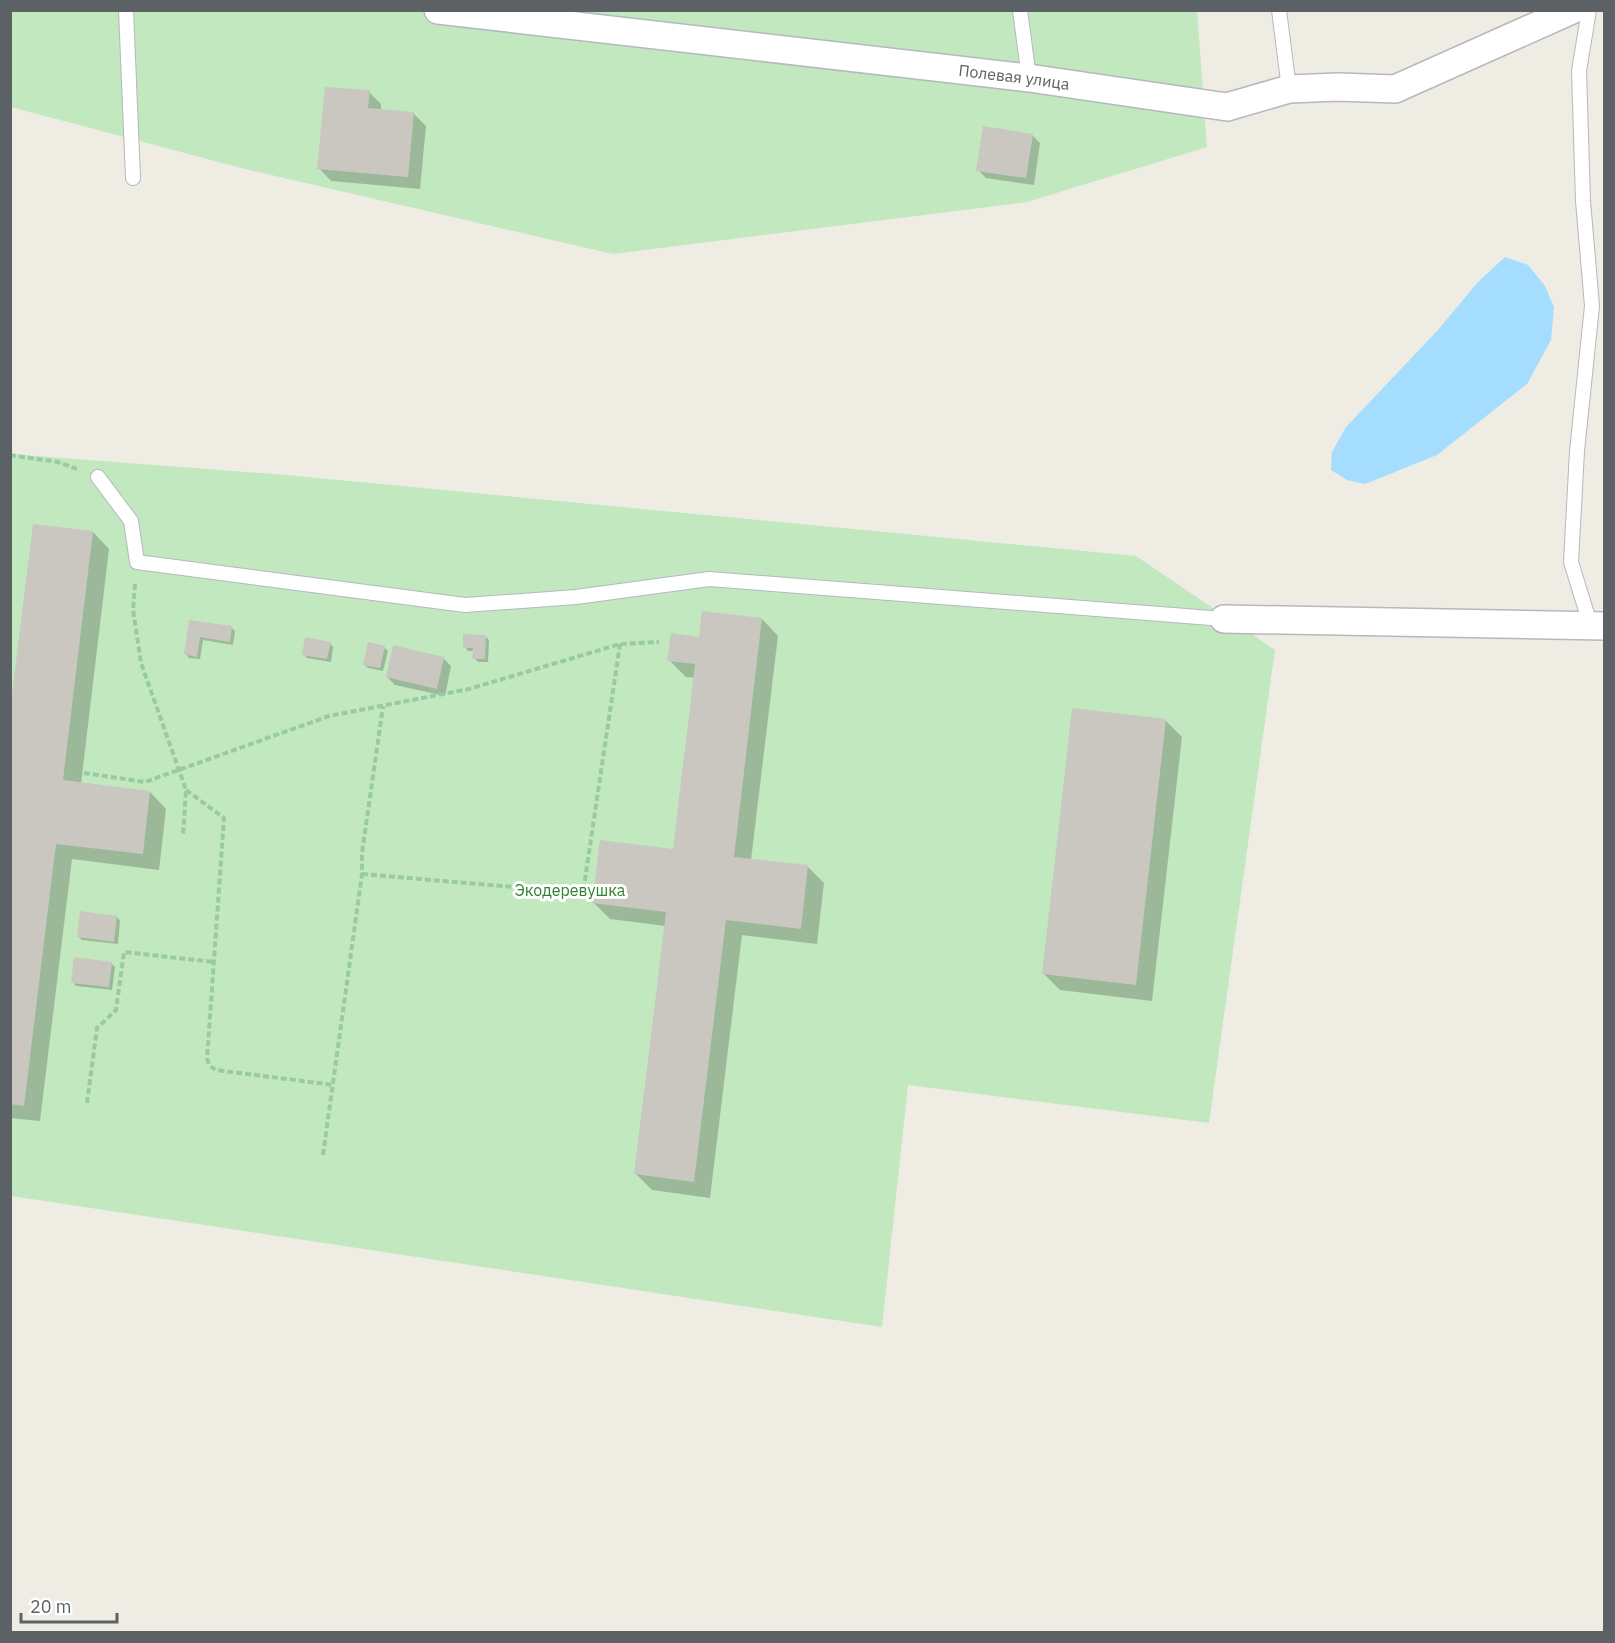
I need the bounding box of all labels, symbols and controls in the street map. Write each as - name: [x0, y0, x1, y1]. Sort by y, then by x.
- street label: Полевая улица: [957, 60, 1072, 94]
- park label: Экодеревушка: [515, 880, 626, 900]
- scale bar: [21, 1586, 117, 1624]
- text: 20 m: [30, 1595, 72, 1618]

